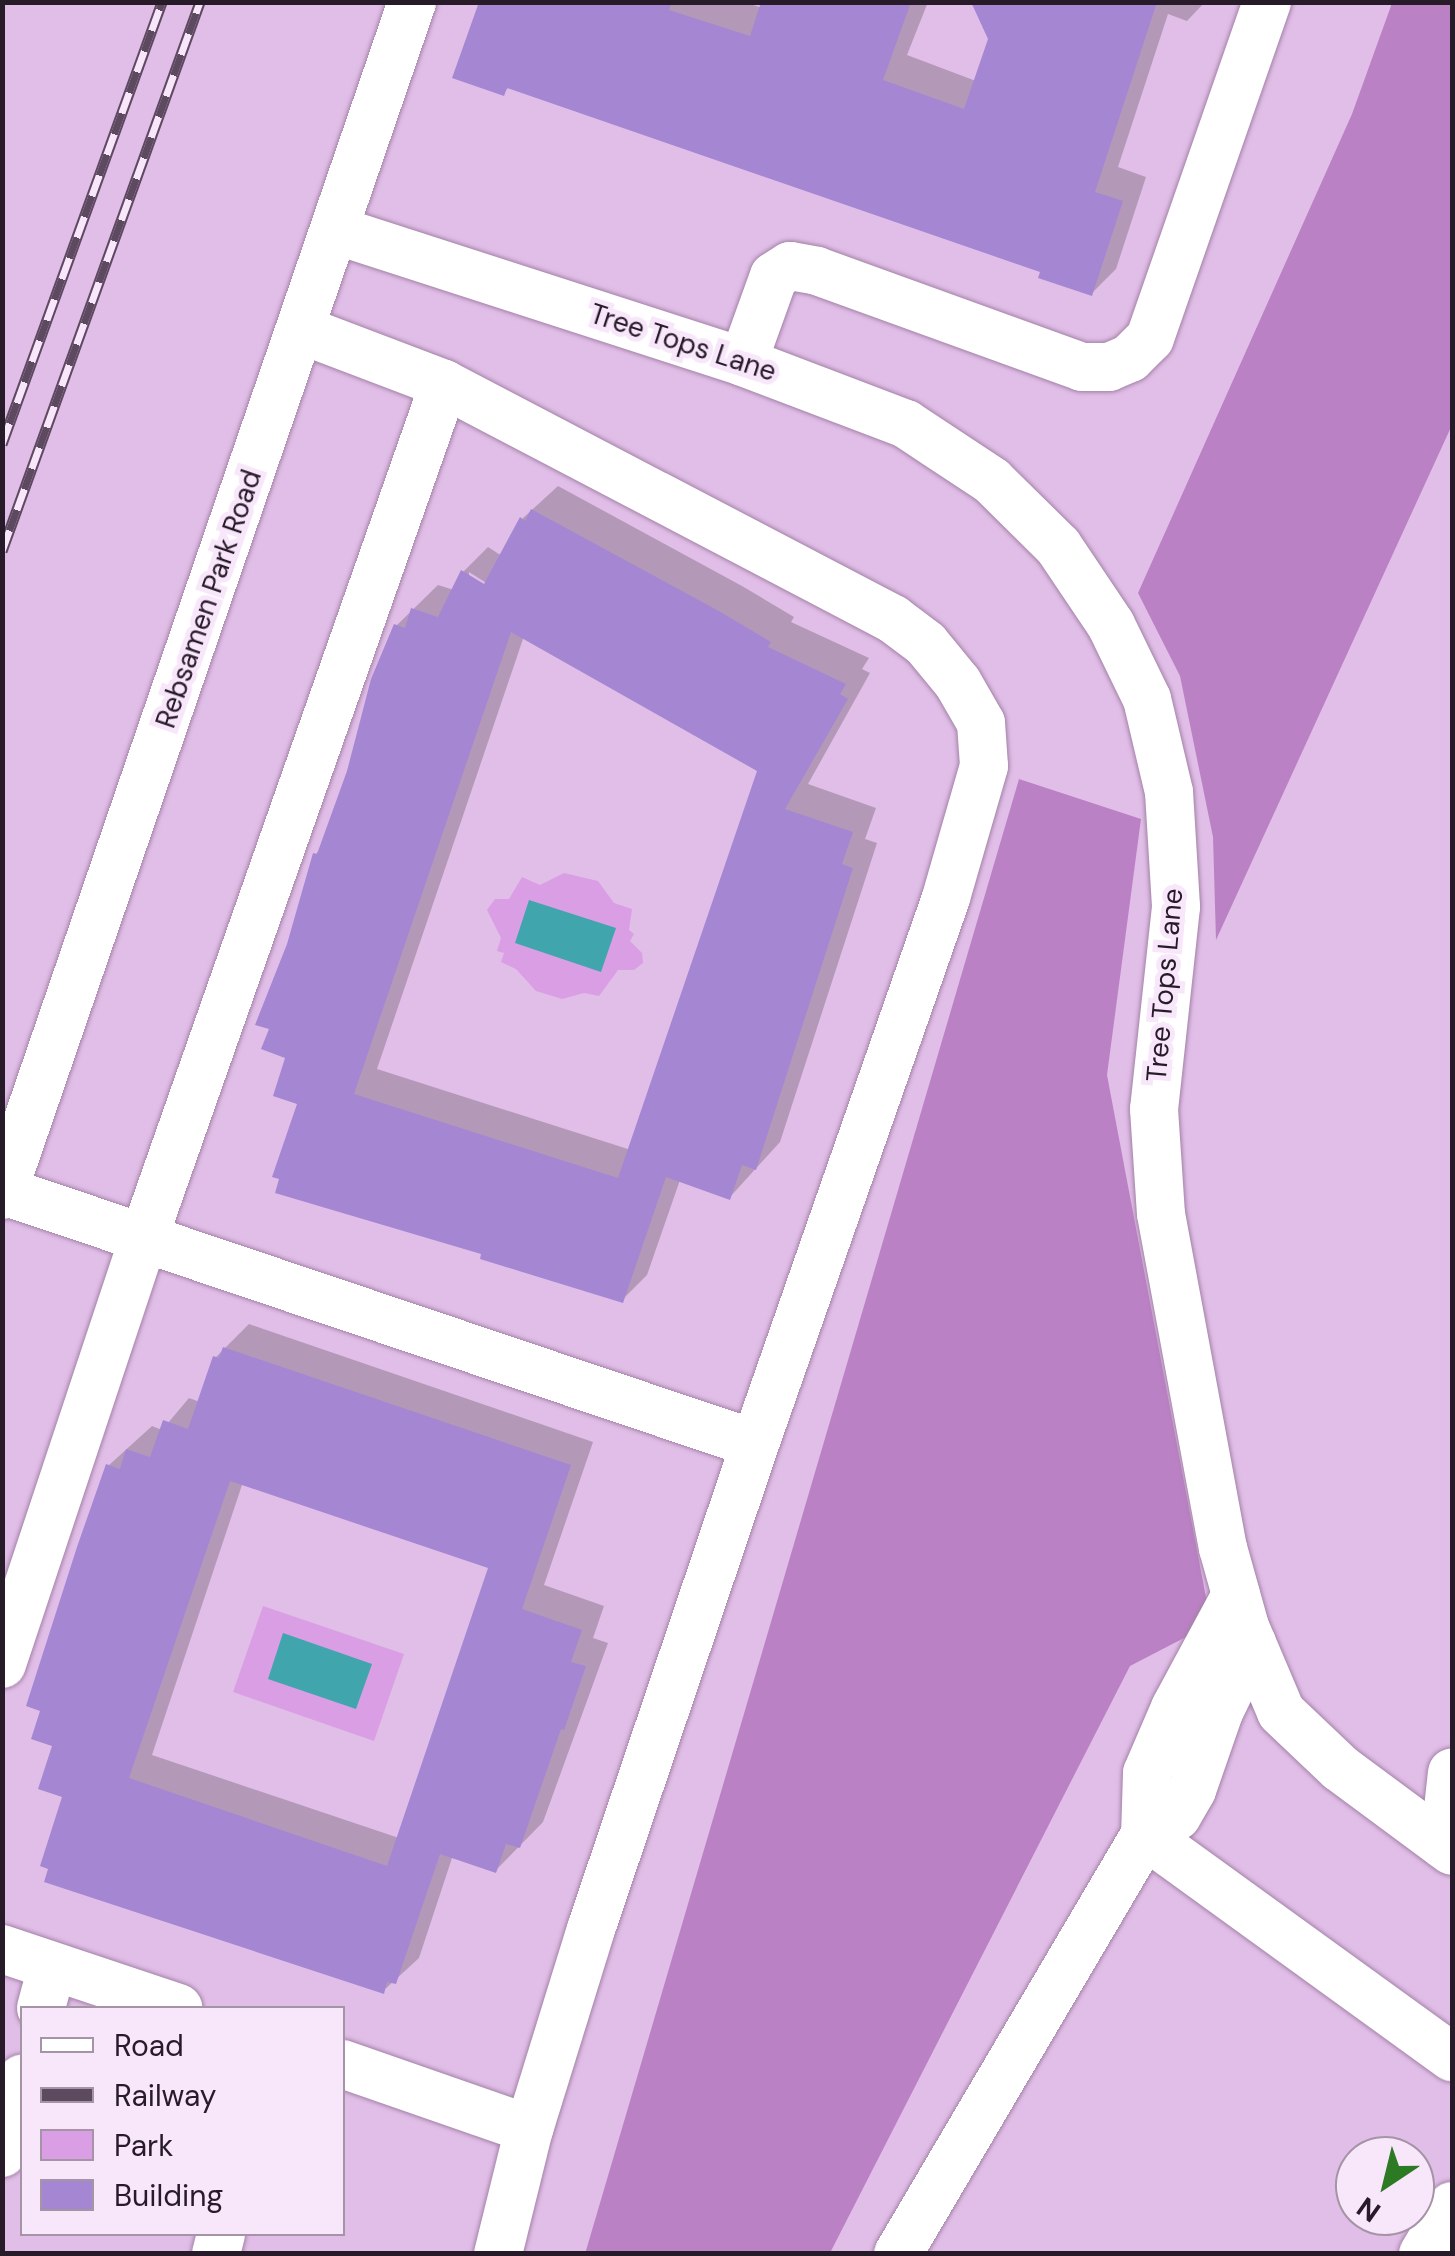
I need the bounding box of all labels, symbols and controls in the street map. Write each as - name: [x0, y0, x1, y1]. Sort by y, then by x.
- street label: Tree Tops Lane: [586, 297, 780, 389]
- street label: Rebsamen Park Road: [149, 465, 269, 733]
- street label: Tree Tops Lane: [1140, 887, 1190, 1083]
- legend: [20, 2006, 345, 2236]
- text: Road: [114, 2026, 184, 2065]
- text: Railway: [114, 2076, 217, 2115]
- text: Park: [114, 2126, 173, 2165]
- north arrow: [1335, 2136, 1435, 2236]
- text: Building: [114, 2176, 223, 2215]
- text: N: [1350, 2188, 1388, 2230]

